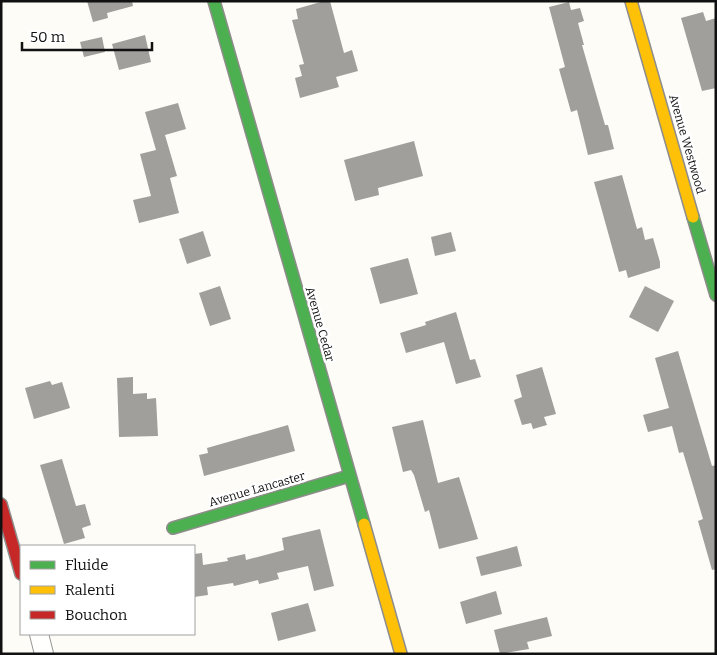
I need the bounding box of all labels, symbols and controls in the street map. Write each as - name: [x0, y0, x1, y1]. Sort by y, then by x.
- scale bar: [22, 20, 152, 52]
- text: 50 m: [30, 28, 66, 46]
- street label: Avenue Westwood: [666, 93, 708, 195]
- street label: Avenue Cedar: [303, 285, 338, 364]
- street label: Avenue Lancaster: [207, 468, 307, 509]
- legend: [20, 545, 195, 635]
- text: Fluide: [65, 556, 108, 574]
- text: Ralenti: [65, 581, 115, 599]
- text: Bouchon: [65, 606, 128, 624]

